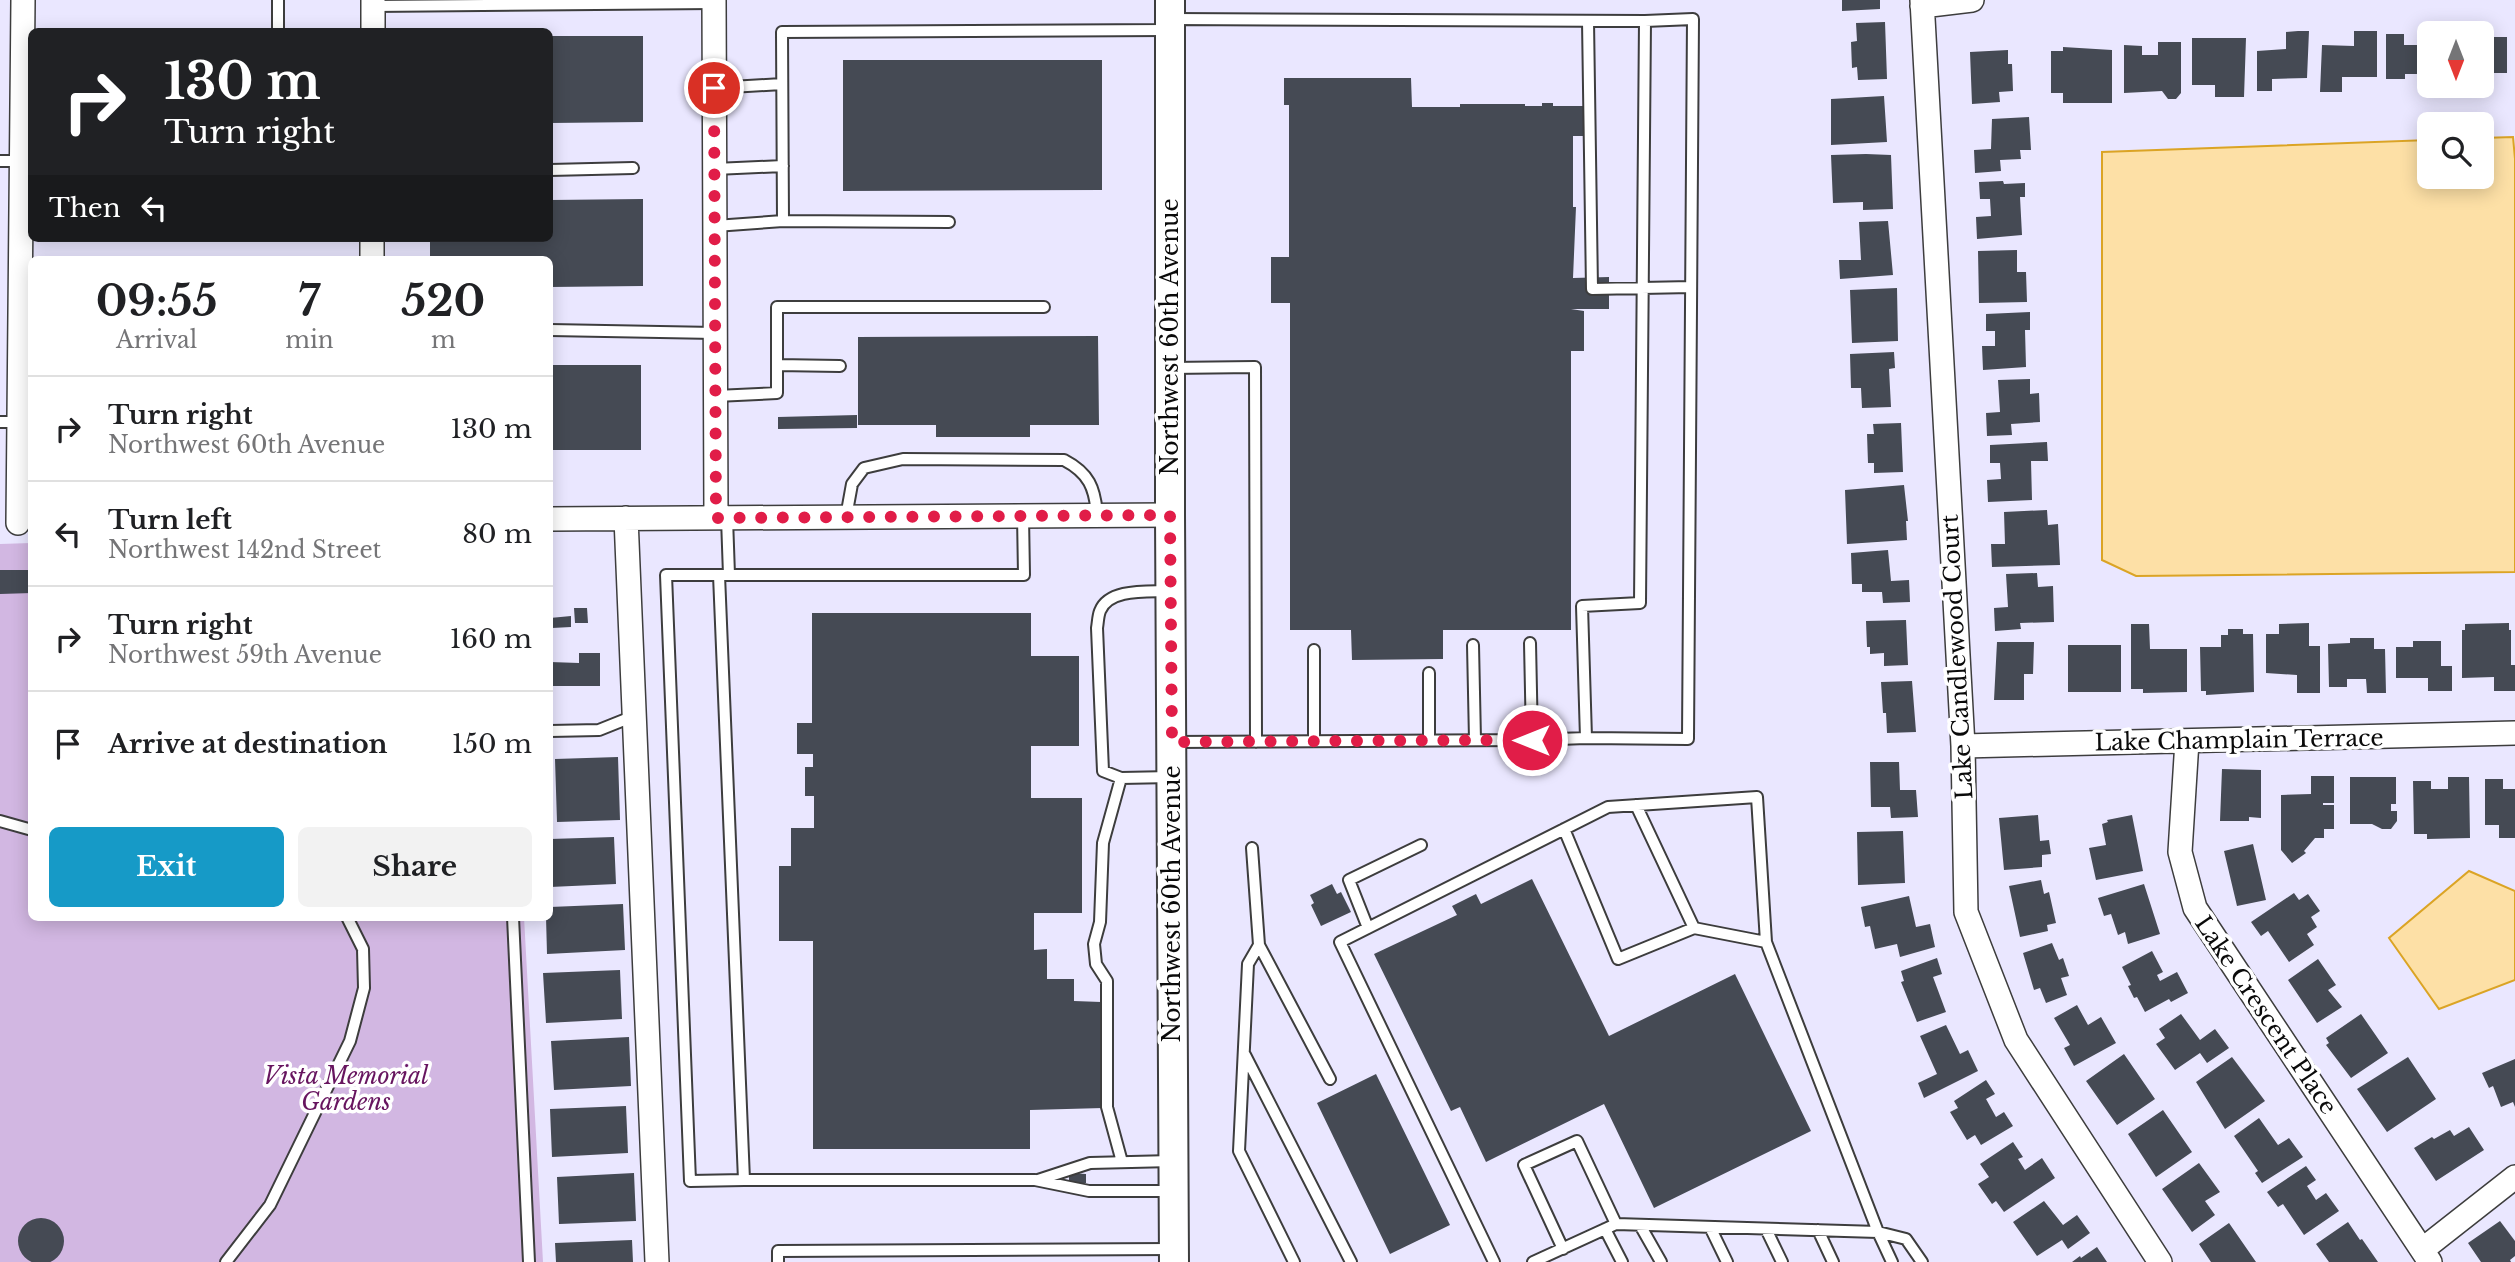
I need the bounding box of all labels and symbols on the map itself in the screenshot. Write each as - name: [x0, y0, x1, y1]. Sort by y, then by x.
- north arrow: [2417, 21, 2494, 98]
- pin: [684, 58, 744, 118]
- street label: Northwest 60th Avenue: [1156, 198, 1184, 476]
- street label: Lake Candlewood Court: [1936, 513, 1978, 800]
- position arrow: [1495, 703, 1569, 777]
- street label: Lake Champlain Terrace: [2094, 723, 2384, 757]
- street label: Northwest 60th Avenue: [1158, 765, 1186, 1043]
- street label: Lake Crescent Place: [2189, 910, 2343, 1120]
- park label: Vista Memorial Gardens: [264, 1062, 429, 1116]

